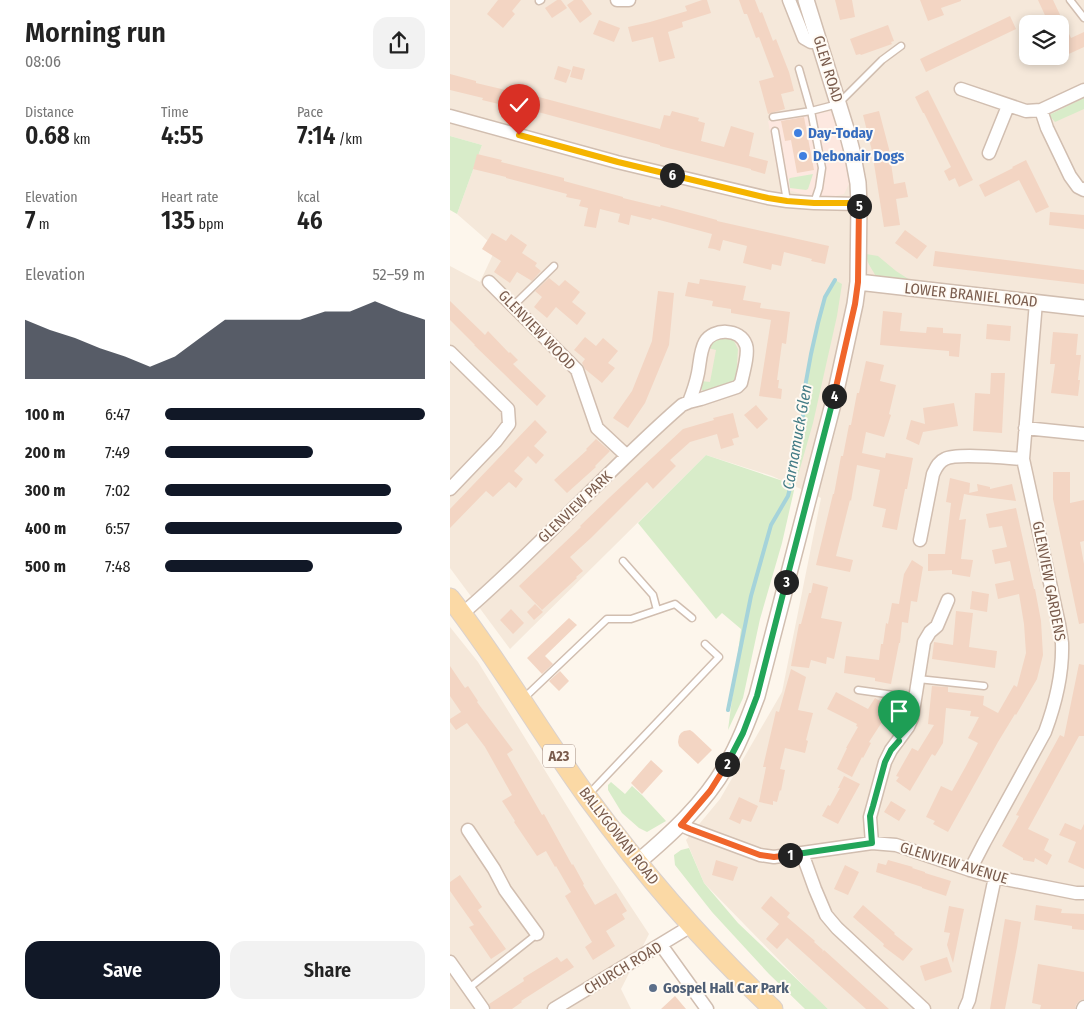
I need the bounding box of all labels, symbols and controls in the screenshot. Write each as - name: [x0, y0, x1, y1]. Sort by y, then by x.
- map controls: [1019, 15, 1069, 65]
- button: layers: [1019, 15, 1069, 65]
- text: Morning run: [25, 16, 166, 49]
- button: share: [373, 17, 425, 69]
- street label: GLEN ROAD: [809, 33, 847, 105]
- text: 08:06: [25, 52, 61, 71]
- pin: [498, 84, 540, 135]
- icon: check: [505, 91, 533, 119]
- text: Distance: [25, 104, 74, 121]
- text: Time: [161, 104, 189, 121]
- text: Pace: [297, 104, 323, 121]
- text: 0.68: [25, 121, 70, 151]
- text: 4:55: [161, 121, 204, 151]
- text: 7:14: [297, 121, 335, 151]
- place label: Day-Today: [808, 124, 874, 142]
- marker: Day-Today: [792, 127, 804, 139]
- text: km: [70, 131, 90, 148]
- text: /km: [335, 131, 363, 148]
- place label: Debonair Dogs: [813, 147, 905, 165]
- marker: Debonair Dogs: [797, 150, 809, 162]
- pin: 6: [660, 162, 684, 188]
- text: 6: [669, 167, 676, 184]
- text: Elevation: [25, 189, 78, 206]
- text: Heart rate: [161, 189, 218, 206]
- text: kcal: [297, 189, 320, 206]
- pin: 5: [846, 194, 872, 218]
- text: 5: [856, 198, 863, 215]
- text: 7: [25, 206, 36, 236]
- text: 135: [161, 206, 195, 236]
- text: 46: [297, 206, 323, 236]
- text: m: [36, 216, 50, 233]
- text: bpm: [195, 216, 224, 233]
- text: Elevation: [25, 265, 85, 284]
- text: 52–59 m: [372, 265, 425, 284]
- street label: LOWER BRANIEL ROAD: [904, 279, 1038, 311]
- street label: GLENVIEW WOOD: [495, 287, 579, 373]
- water label: Carnamuck Glen: [778, 383, 816, 491]
- pin: 4: [822, 384, 846, 408]
- text: 4: [831, 388, 838, 405]
- text: 100 m: [25, 405, 65, 424]
- text: 6:47: [105, 405, 130, 424]
- text: 200 m: [25, 443, 65, 462]
- text: 7:49: [105, 443, 130, 462]
- street label: GLENVIEW PARK: [534, 467, 616, 547]
- text: 300 m: [25, 481, 66, 500]
- text: 7:02: [105, 481, 130, 500]
- text: 400 m: [25, 519, 66, 538]
- text: 6:57: [105, 519, 130, 538]
- street label: GLENVIEW GARDENS: [1029, 520, 1069, 642]
- text: 500 m: [25, 557, 66, 576]
- text: 7:48: [105, 557, 131, 576]
- pin: 3: [774, 570, 798, 594]
- text: 3: [783, 574, 790, 591]
- pin: [878, 690, 920, 741]
- icon: arrive: [885, 697, 913, 725]
- road number: A23: [543, 744, 575, 768]
- pin: 2: [714, 752, 740, 776]
- text: 2: [724, 756, 731, 773]
- street label: BALLYGOWAN ROAD: [575, 784, 663, 888]
- street label: GLENVIEW AVENUE: [898, 838, 1010, 888]
- pin: 1: [778, 842, 802, 868]
- text: 1: [788, 847, 793, 864]
- street label: CHURCH ROAD: [581, 938, 665, 998]
- button: Save: [25, 941, 220, 999]
- button: Share: [230, 941, 425, 999]
- place label: Gospel Hall Car Park: [663, 979, 789, 997]
- marker: Gospel Hall Car Park: [647, 982, 659, 994]

